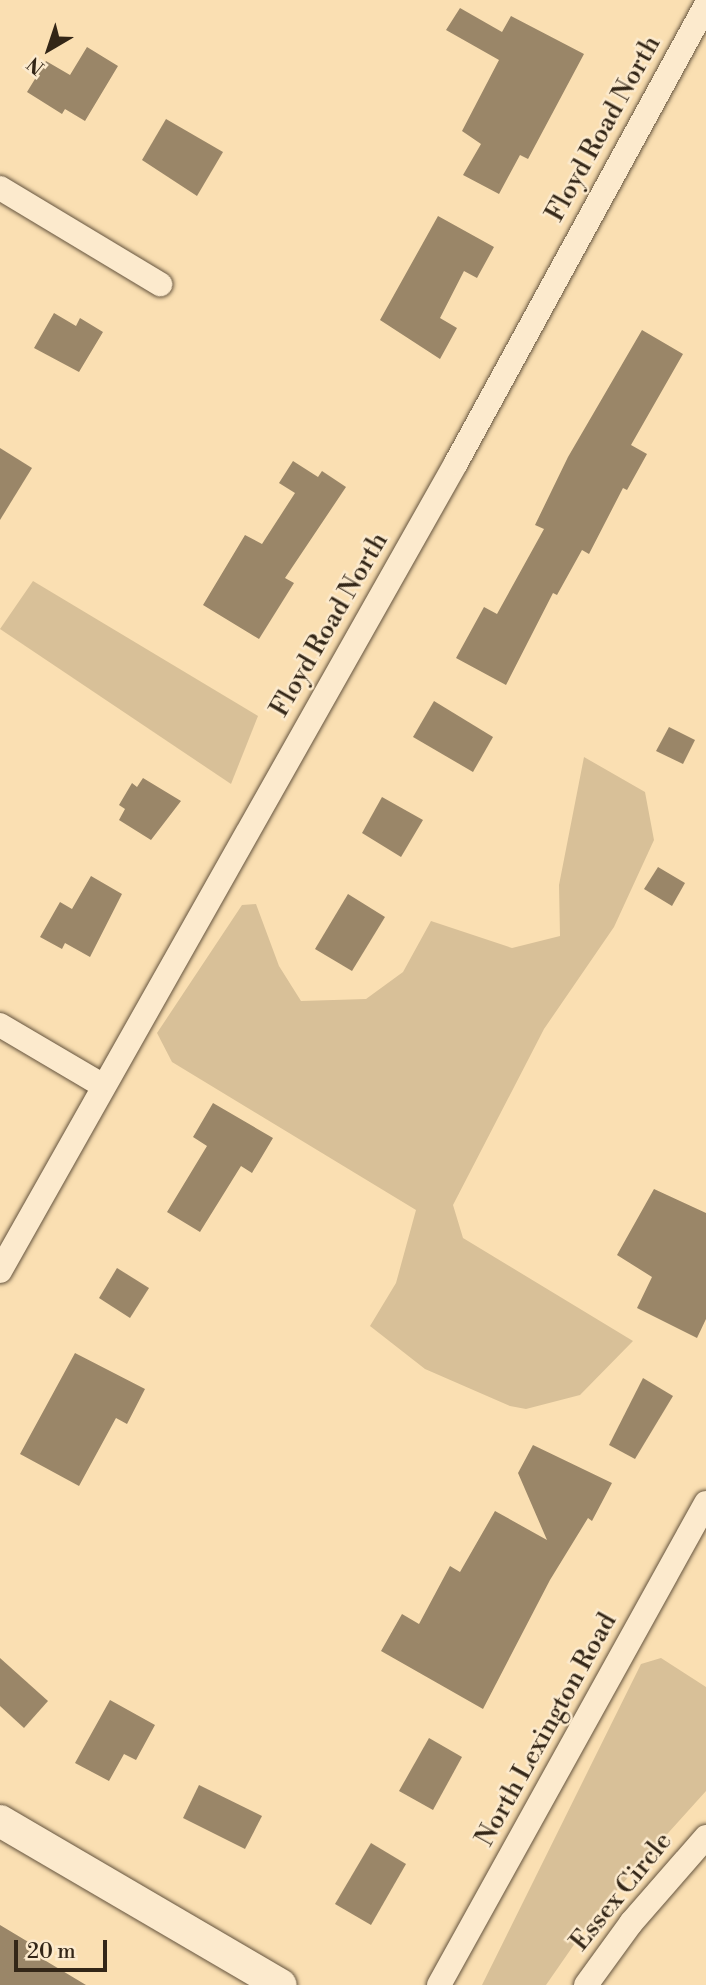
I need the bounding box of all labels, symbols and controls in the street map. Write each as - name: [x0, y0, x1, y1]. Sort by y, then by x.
- north arrow: [14, 14, 84, 84]
- street label: Floyd Road North: [540, 31, 668, 227]
- text: N: [22, 51, 49, 79]
- street label: Floyd Road North: [265, 527, 395, 723]
- street label: North Lexington Road: [470, 1608, 624, 1852]
- street label: Essex Circle: [565, 1826, 679, 1958]
- scale bar: [18, 1926, 110, 1970]
- text: 20 m: [27, 1939, 76, 1965]

